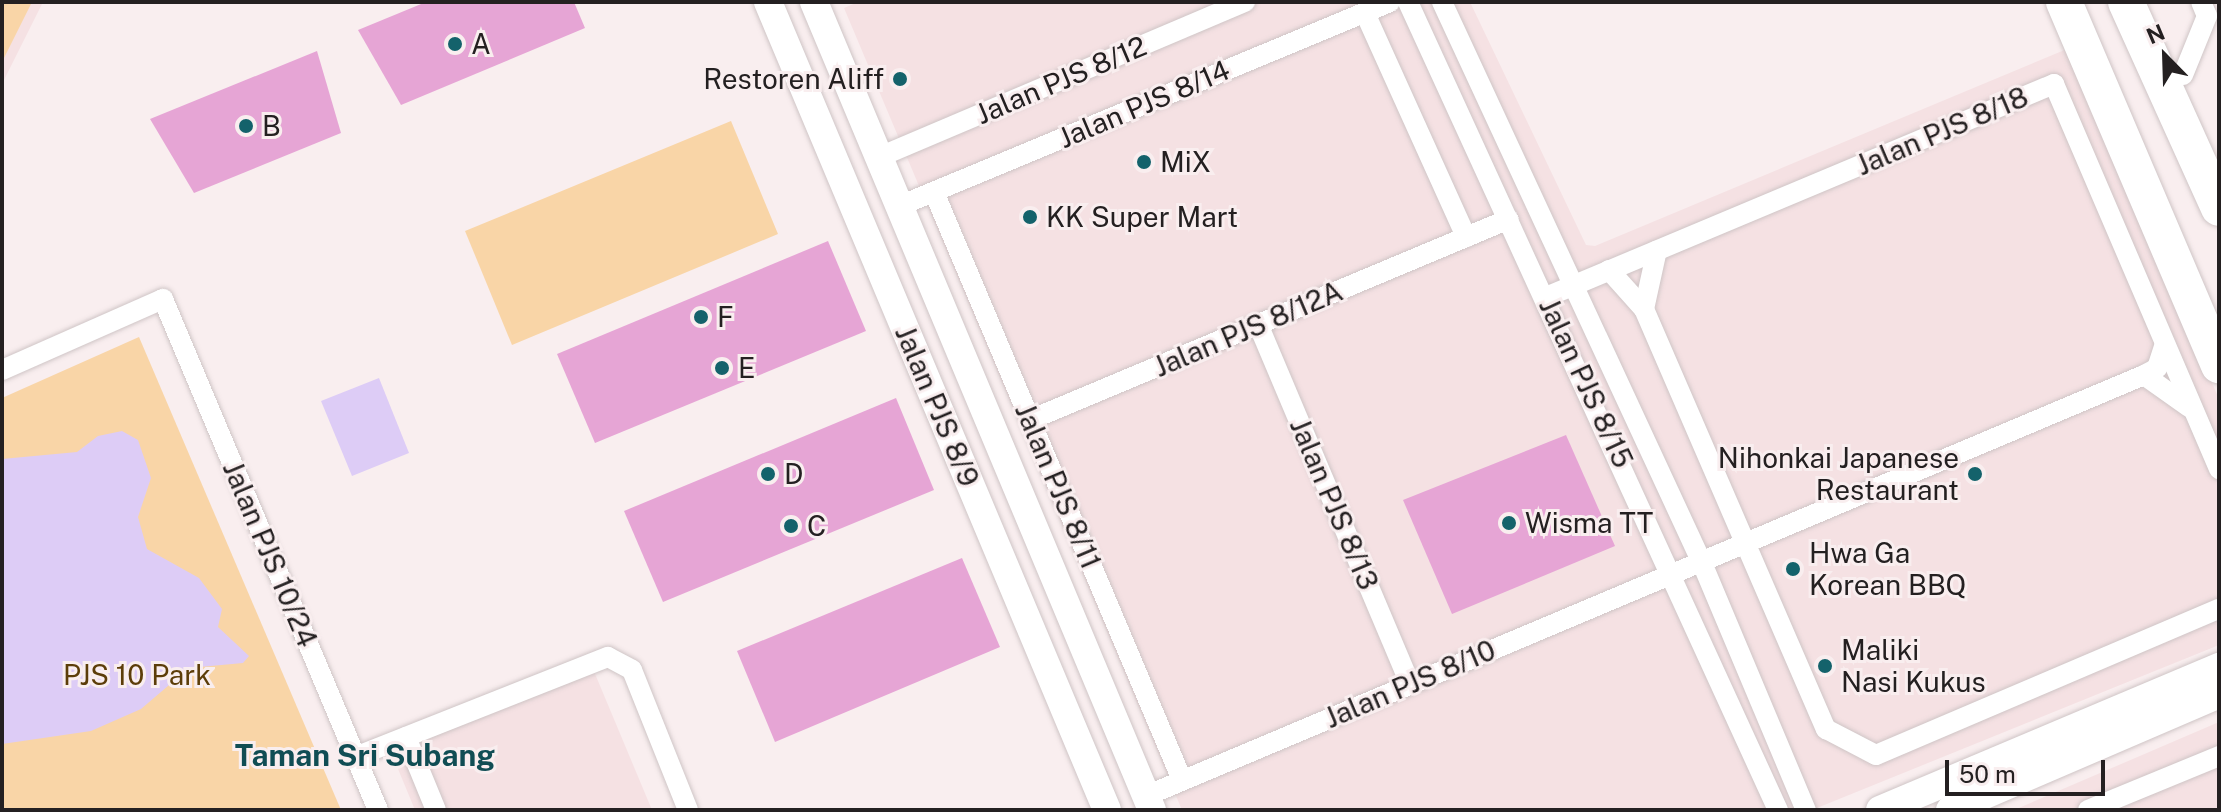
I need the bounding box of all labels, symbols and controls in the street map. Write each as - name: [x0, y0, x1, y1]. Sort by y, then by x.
- north arrow: [2125, 16, 2205, 96]
- text: N: [2143, 19, 2169, 49]
- place label: A: [471, 27, 491, 61]
- street label: Jalan PJS 8/12: [971, 29, 1151, 131]
- marker: A: [446, 35, 464, 53]
- street label: Jalan PJS 8/14: [1053, 53, 1235, 155]
- place label: Restoren Aliff: [703, 62, 884, 96]
- marker: Restoren Aliff: [891, 70, 909, 88]
- street label: Jalan PJS 8/18: [1851, 80, 2033, 182]
- place label: B: [262, 109, 281, 143]
- marker: B: [237, 117, 255, 135]
- place label: MiX: [1160, 145, 1211, 179]
- marker: MiX: [1135, 153, 1153, 171]
- place label: KK Super Mart: [1046, 200, 1238, 234]
- marker: KK Super Mart: [1021, 208, 1039, 226]
- street label: Jalan PJS 8/12A: [1149, 274, 1347, 384]
- street label: Jalan PJS 8/15: [1532, 293, 1640, 473]
- place label: F: [717, 300, 734, 334]
- marker: F: [692, 308, 710, 326]
- street label: Jalan PJS 8/9: [888, 321, 986, 491]
- place label: E: [738, 351, 755, 385]
- marker: E: [713, 359, 731, 377]
- street label: Jalan PJS 8/11: [1008, 398, 1108, 574]
- street label: Jalan PJS 8/13: [1283, 413, 1385, 595]
- place label: Nihonkai Japanese Restaurant: [1718, 441, 1959, 507]
- street label: Jalan PJS 10/24: [216, 456, 324, 652]
- place label: D: [784, 457, 803, 491]
- marker: D: [759, 465, 777, 483]
- marker: Nihonkai Japanese Restaurant: [1966, 465, 1984, 483]
- place label: Wisma TT: [1525, 506, 1653, 540]
- place label: C: [807, 509, 826, 543]
- marker: Wisma TT: [1500, 514, 1518, 532]
- marker: C: [782, 517, 800, 535]
- place label: Hwa Ga Korean BBQ: [1809, 536, 1967, 602]
- marker: Hwa Ga Korean BBQ: [1784, 560, 1802, 578]
- street label: Jalan PJS 8/10: [1319, 633, 1501, 735]
- place label: Maliki Nasi Kukus: [1841, 633, 1986, 699]
- marker: Maliki Nasi Kukus: [1816, 657, 1834, 675]
- park label: PJS 10 Park: [63, 658, 211, 692]
- district label: Taman Sri Subang: [235, 737, 495, 773]
- scale bar: [1949, 744, 2109, 794]
- text: 50 m: [1959, 760, 2016, 788]

